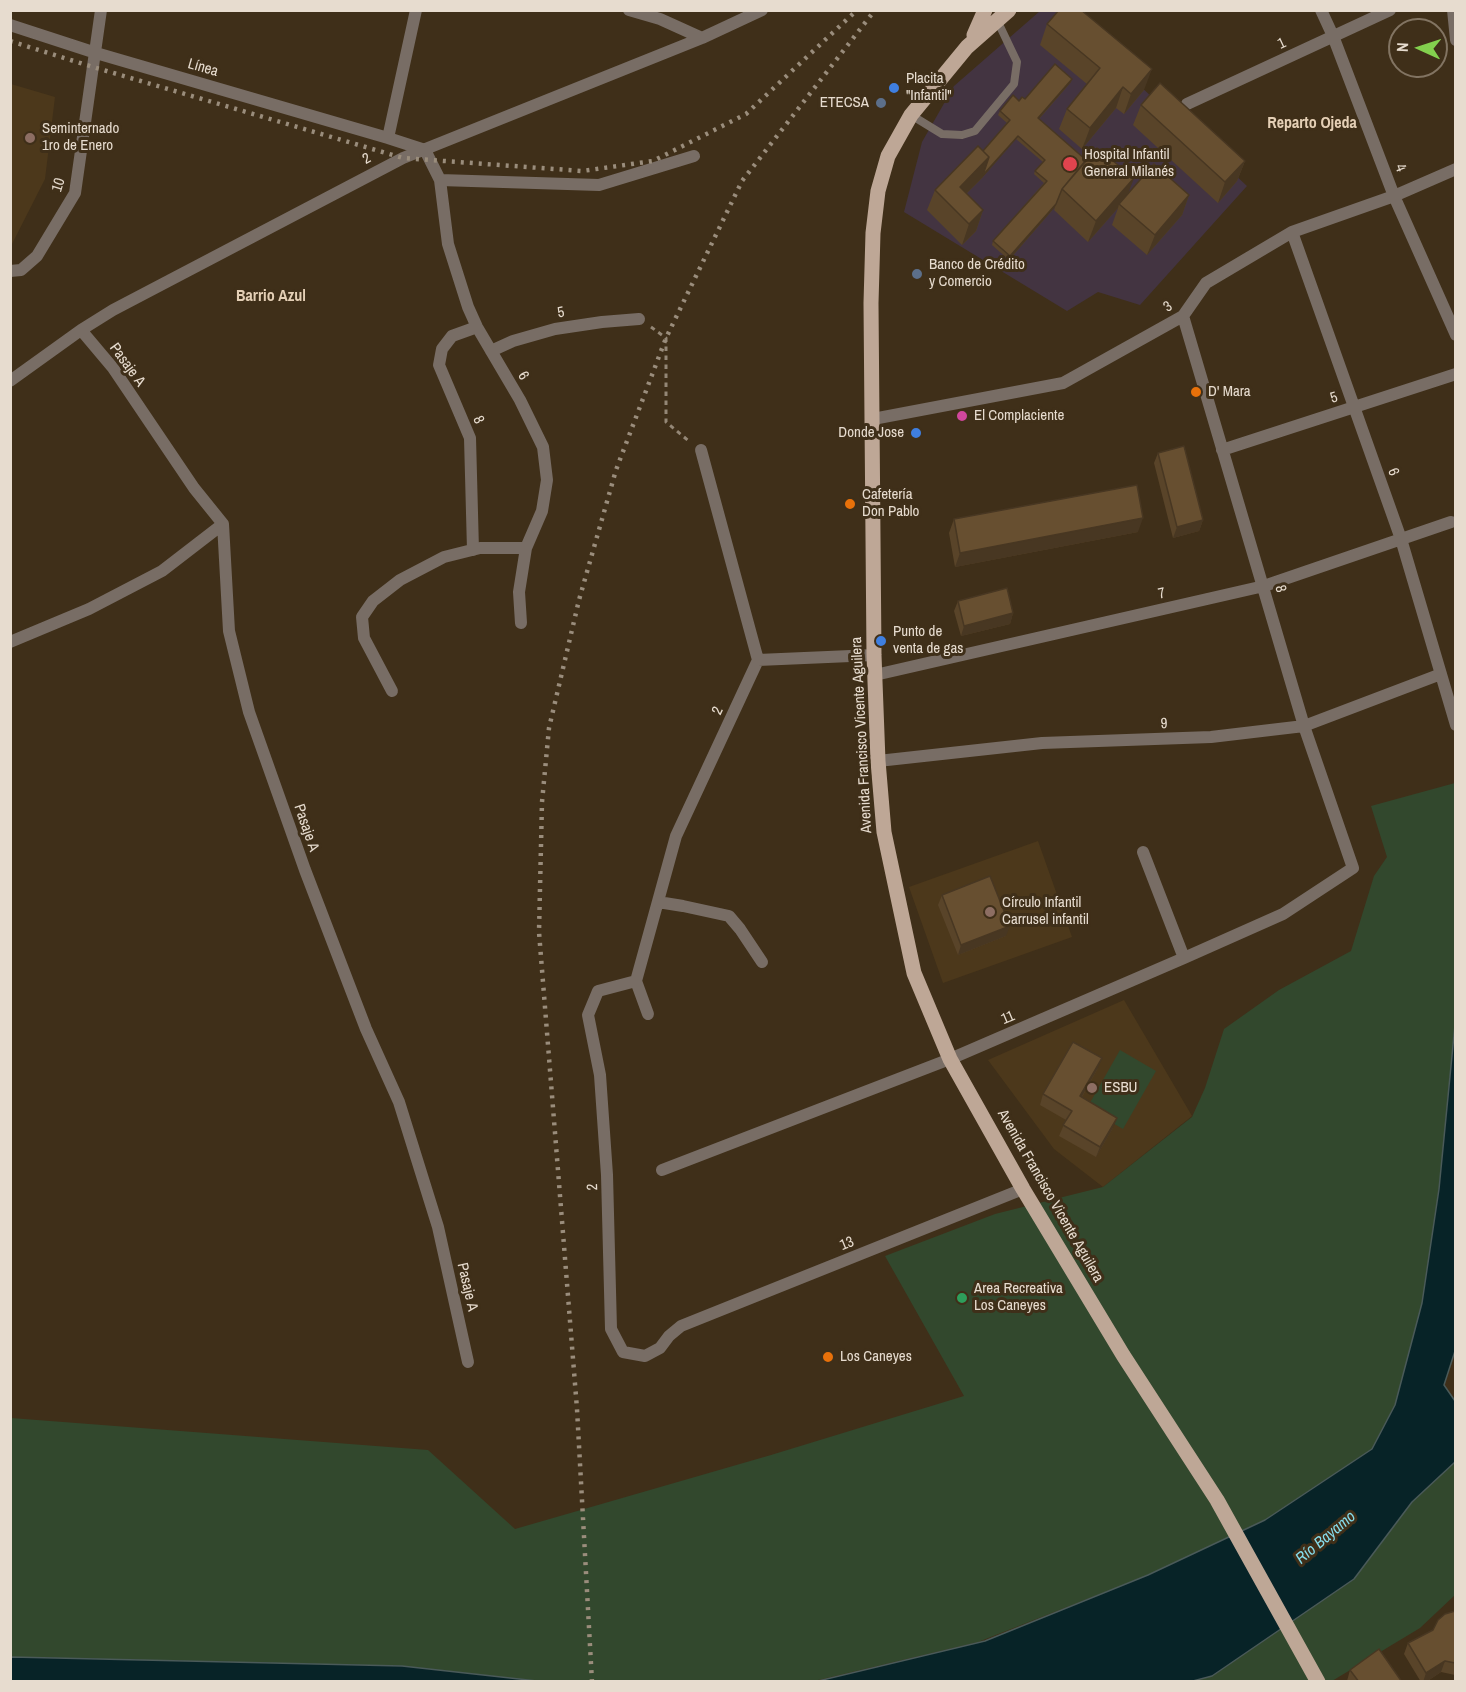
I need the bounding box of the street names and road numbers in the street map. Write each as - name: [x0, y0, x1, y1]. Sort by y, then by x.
- street label: 1: [1275, 34, 1289, 54]
- street label: Línea: [186, 55, 220, 81]
- street label: 2: [360, 149, 374, 169]
- street label: 4: [1390, 162, 1410, 174]
- street label: 10: [48, 176, 70, 194]
- street label: 3: [1160, 298, 1176, 316]
- street label: 5: [556, 304, 566, 322]
- street label: Pasaje A: [105, 340, 149, 390]
- street label: 6: [513, 369, 533, 383]
- street label: 5: [1328, 388, 1340, 408]
- street label: 8: [468, 413, 488, 427]
- street label: 6: [1383, 466, 1403, 478]
- street label: 8: [1270, 583, 1290, 595]
- street label: 7: [1157, 584, 1167, 604]
- street label: Avenida Francisco Vicente Aguilera: [848, 636, 876, 834]
- street label: 2: [708, 704, 728, 718]
- street label: 9: [1160, 715, 1168, 733]
- street label: Pasaje A: [289, 802, 323, 854]
- street label: 11: [999, 1007, 1017, 1029]
- street label: Avenida Francisco Vicente Aguilera: [993, 1106, 1107, 1286]
- street label: 2: [584, 1183, 602, 1191]
- street label: 13: [837, 1233, 857, 1255]
- street label: Pasaje A: [453, 1261, 481, 1313]

